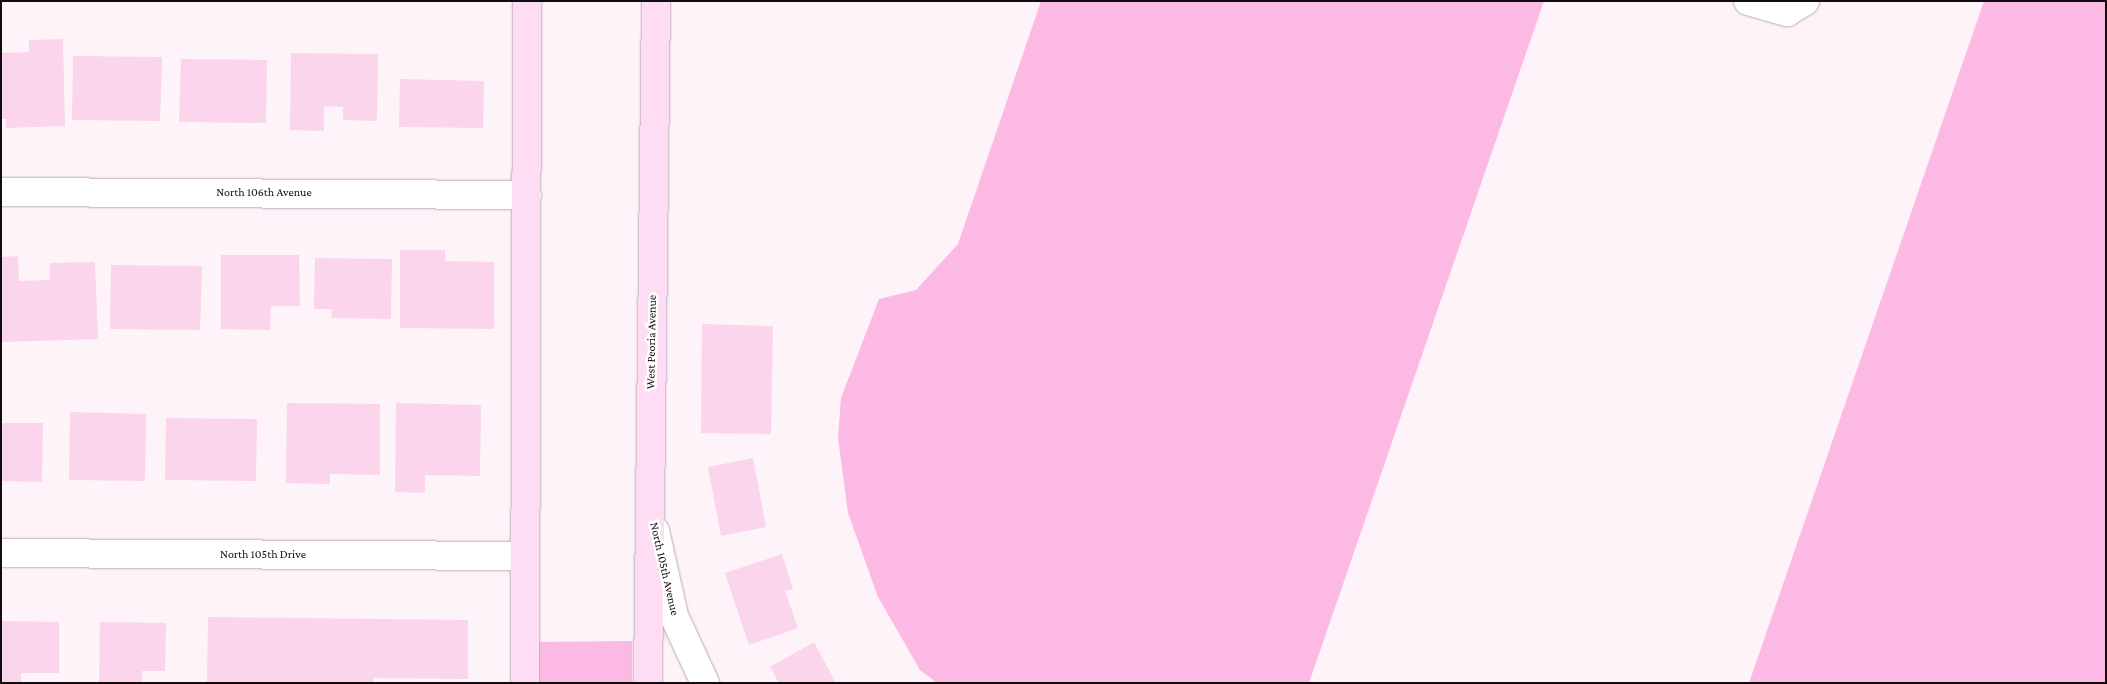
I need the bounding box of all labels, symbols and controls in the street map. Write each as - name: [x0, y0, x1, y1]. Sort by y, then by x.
- street label: North 106th Avenue: [216, 186, 312, 200]
- street label: West Peoria Avenue: [644, 295, 660, 389]
- street label: North 105th Avenue: [646, 521, 682, 617]
- street label: North 105th Drive: [220, 548, 306, 562]

